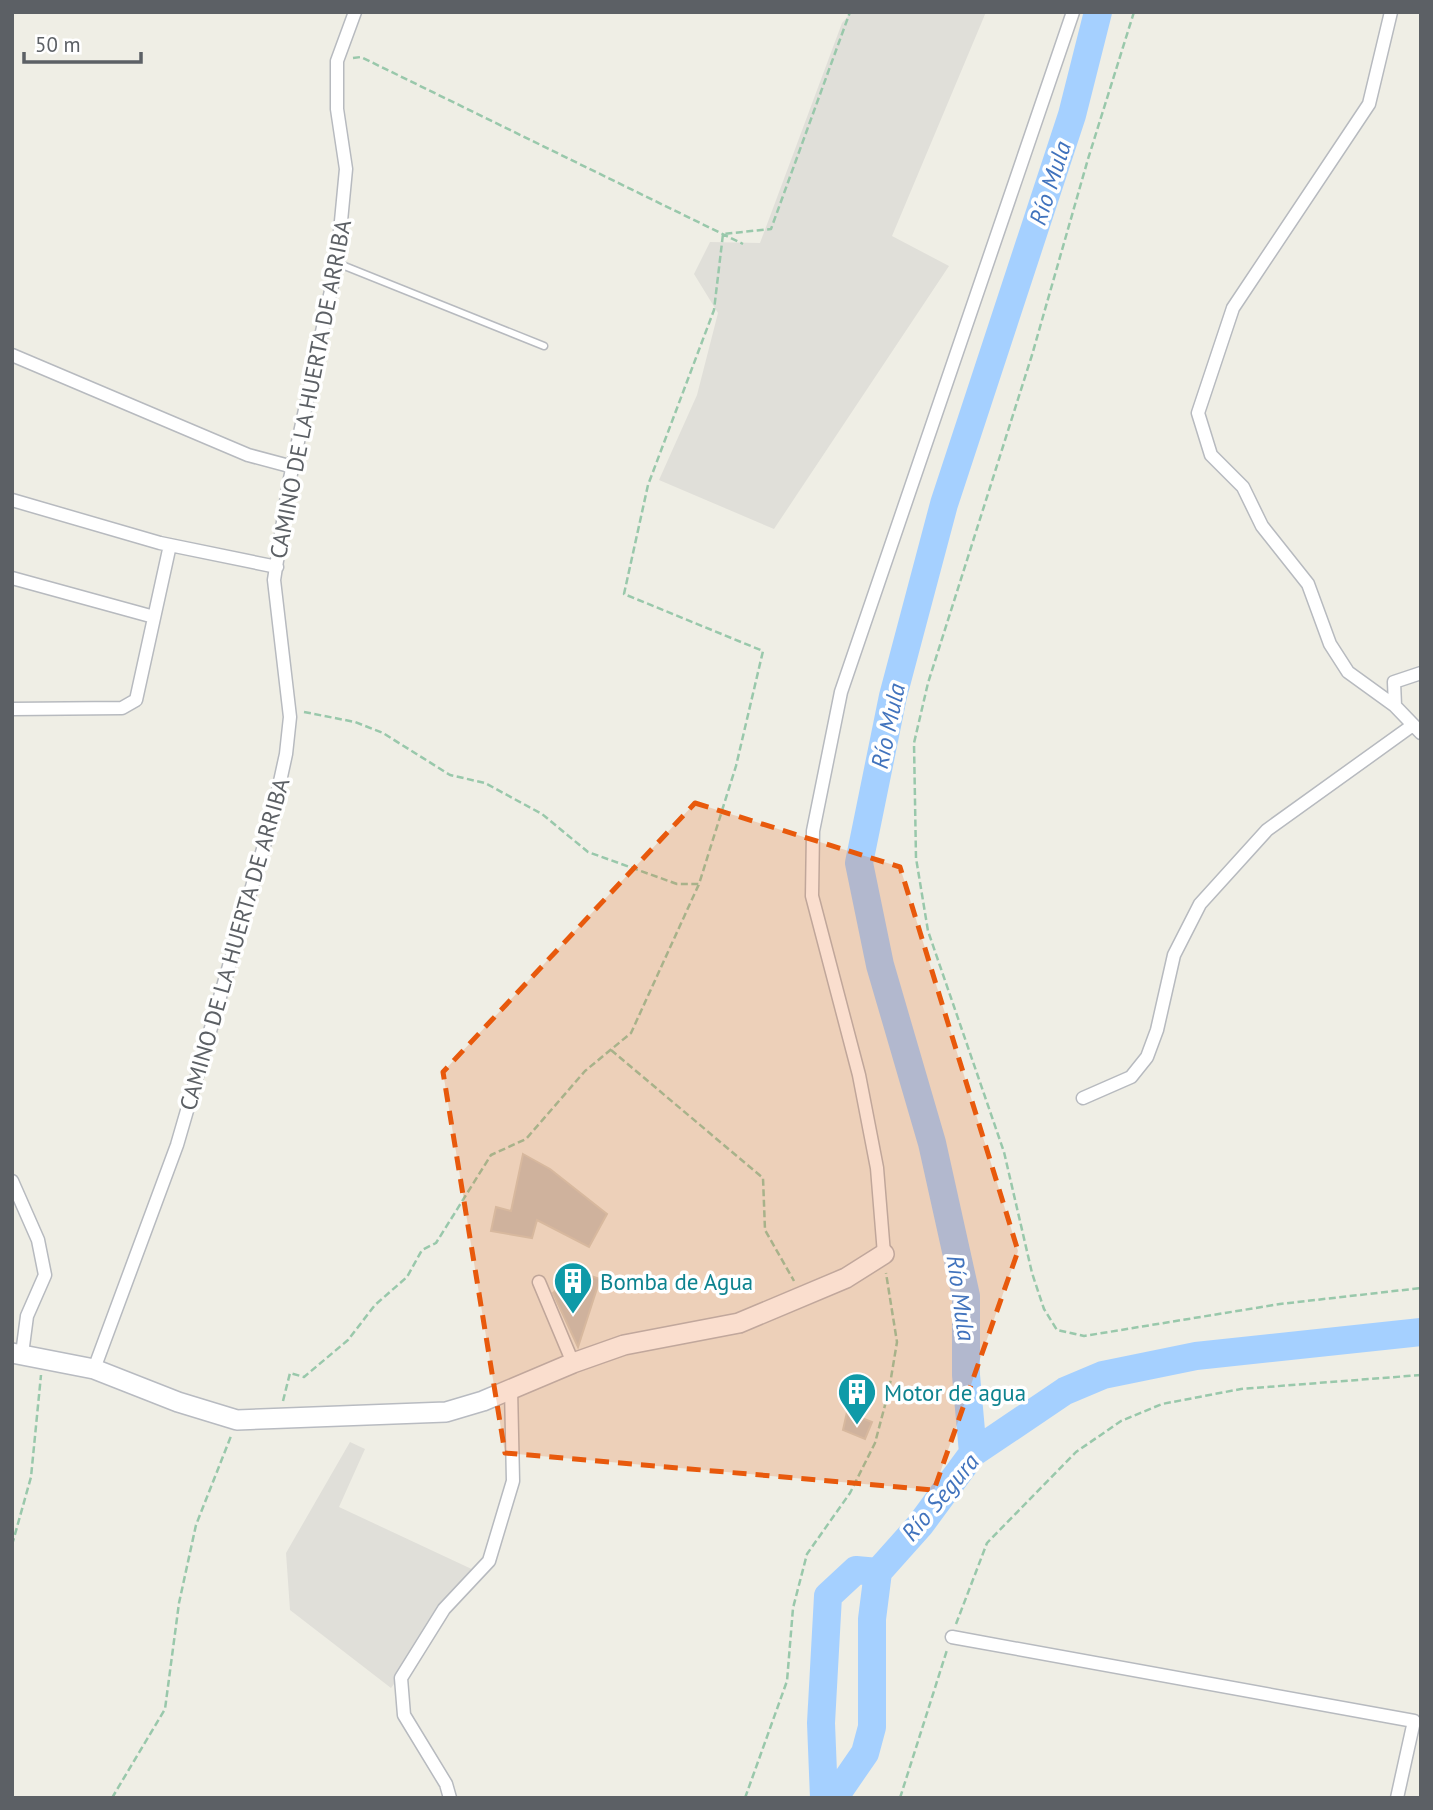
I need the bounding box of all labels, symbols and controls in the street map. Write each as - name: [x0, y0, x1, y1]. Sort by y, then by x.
- scale bar: [24, 21, 142, 65]
- text: 50 m: [35, 31, 81, 58]
- water label: Río Mula: [1022, 137, 1078, 229]
- street label: CAMINO DE LA HUERTA DE ARRIBA: [263, 217, 357, 561]
- water label: Río Mula: [864, 680, 912, 771]
- street label: CAMINO DE LA HUERTA DE ARRIBA: [173, 774, 296, 1114]
- water label: Río Mula: [940, 1253, 982, 1343]
- building icon: Bomba de Agua: [552, 1260, 594, 1315]
- place label: Bomba de Agua: [600, 1267, 753, 1296]
- building icon: Motor de agua: [836, 1371, 878, 1426]
- place label: Motor de agua: [884, 1378, 1026, 1407]
- water label: Río Segura: [894, 1447, 986, 1547]

